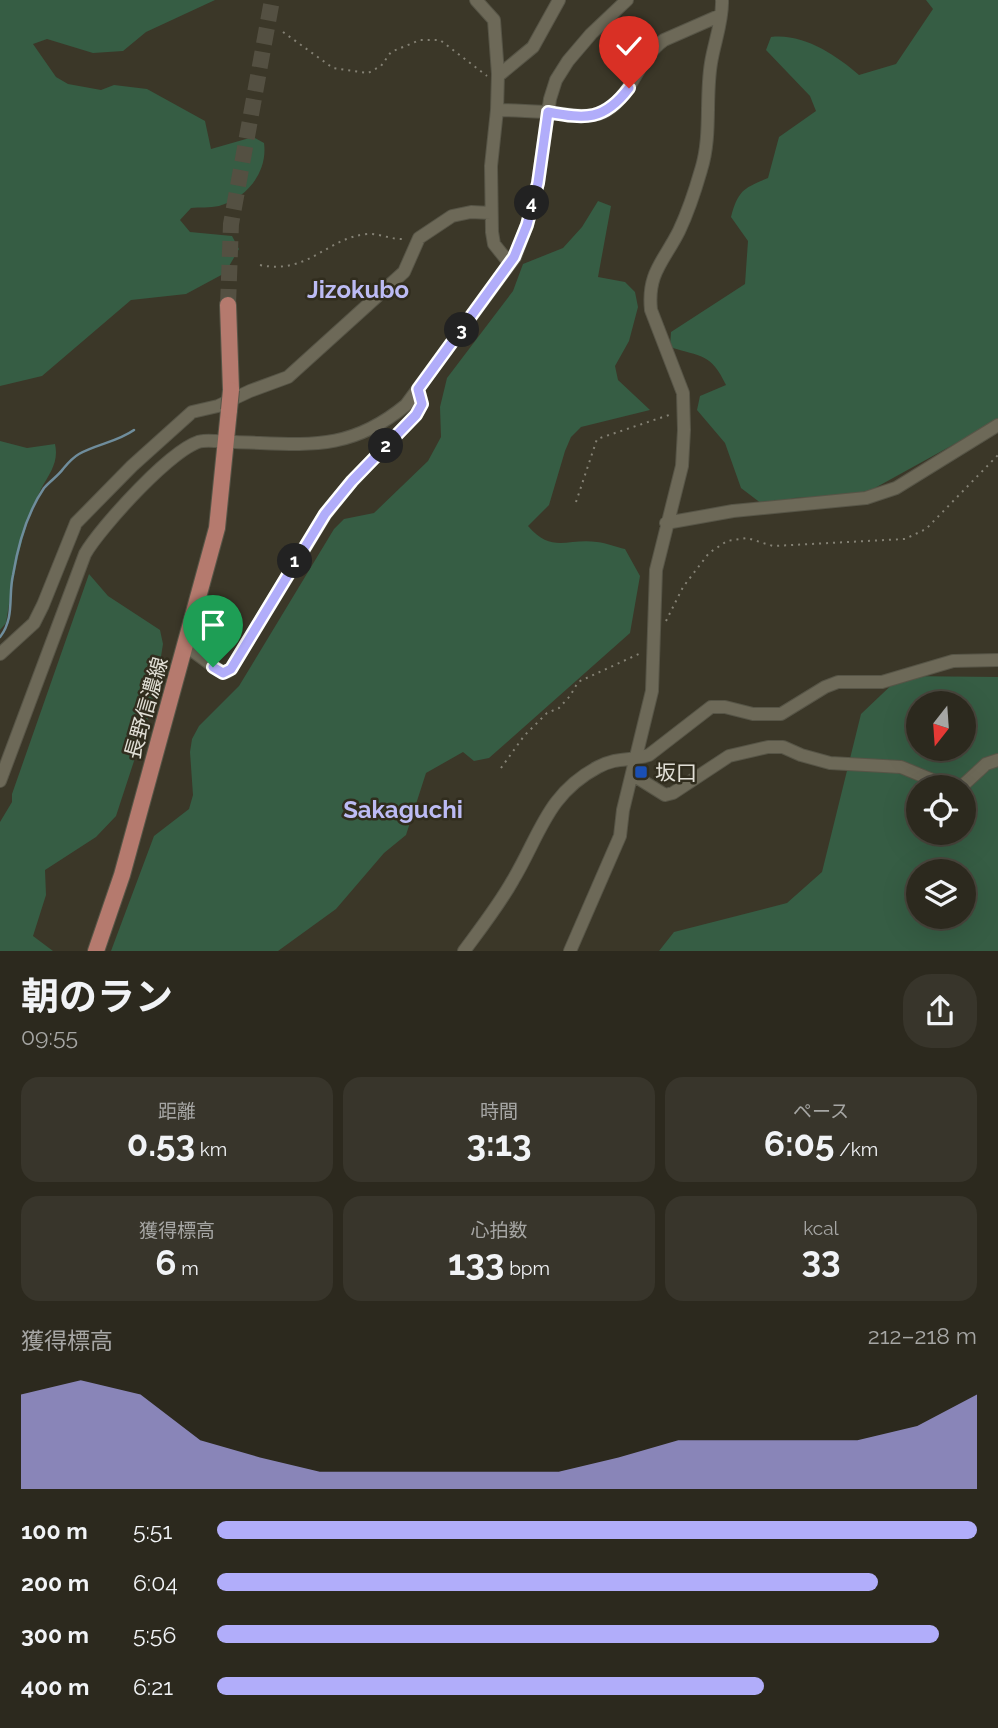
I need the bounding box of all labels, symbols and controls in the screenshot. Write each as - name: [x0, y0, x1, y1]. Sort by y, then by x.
- pin: [599, 16, 659, 88]
- icon: check: [610, 27, 648, 65]
- pin: 4: [514, 186, 550, 220]
- text: 4: [526, 191, 537, 213]
- district label: Jizokubo: [307, 275, 409, 304]
- pin: 3: [444, 312, 480, 348]
- text: 3: [456, 318, 467, 340]
- pin: 2: [368, 428, 404, 464]
- text: 2: [380, 434, 391, 456]
- pin: 1: [278, 544, 312, 578]
- text: 1: [290, 549, 299, 571]
- pin: [183, 595, 243, 667]
- icon: arrive: [194, 606, 232, 644]
- street label: 長野信濃線: [120, 654, 172, 762]
- north arrow: [906, 691, 976, 761]
- map controls: [906, 691, 976, 929]
- place label: 坂口: [655, 760, 697, 785]
- marker: 坂口: [633, 764, 649, 780]
- button: locate: [906, 775, 976, 845]
- district label: Sakaguchi: [343, 795, 463, 824]
- button: layers: [906, 859, 976, 929]
- text: 朝のラン: [21, 974, 173, 1019]
- button: share: [903, 974, 977, 1048]
- text: 09:55: [21, 1023, 78, 1050]
- text: 距離: [158, 1100, 196, 1122]
- text: 時間: [480, 1100, 518, 1122]
- text: ペース: [793, 1100, 849, 1122]
- text: 0.53: [127, 1123, 195, 1164]
- text: 3:13: [467, 1123, 532, 1164]
- text: 6:05: [764, 1123, 834, 1164]
- text: km: [195, 1138, 227, 1160]
- text: /km: [834, 1138, 878, 1160]
- text: kcal: [803, 1217, 839, 1239]
- text: 獲得標高: [139, 1219, 215, 1241]
- text: 心拍数: [470, 1219, 528, 1241]
- text: 33: [801, 1239, 841, 1280]
- text: 6: [155, 1242, 176, 1283]
- text: 133: [448, 1242, 504, 1283]
- text: m: [176, 1257, 199, 1279]
- text: bpm: [504, 1257, 550, 1279]
- text: 212–218 m: [868, 1322, 977, 1349]
- text: 獲得標高: [21, 1327, 113, 1354]
- text: 100 m: [21, 1517, 88, 1544]
- text: 5:51: [133, 1517, 172, 1544]
- text: 200 m: [21, 1569, 89, 1596]
- text: 6:04: [133, 1569, 178, 1596]
- text: 300 m: [21, 1621, 89, 1648]
- text: 5:56: [133, 1621, 176, 1648]
- text: 400 m: [21, 1673, 89, 1700]
- text: 6:21: [133, 1673, 173, 1700]

